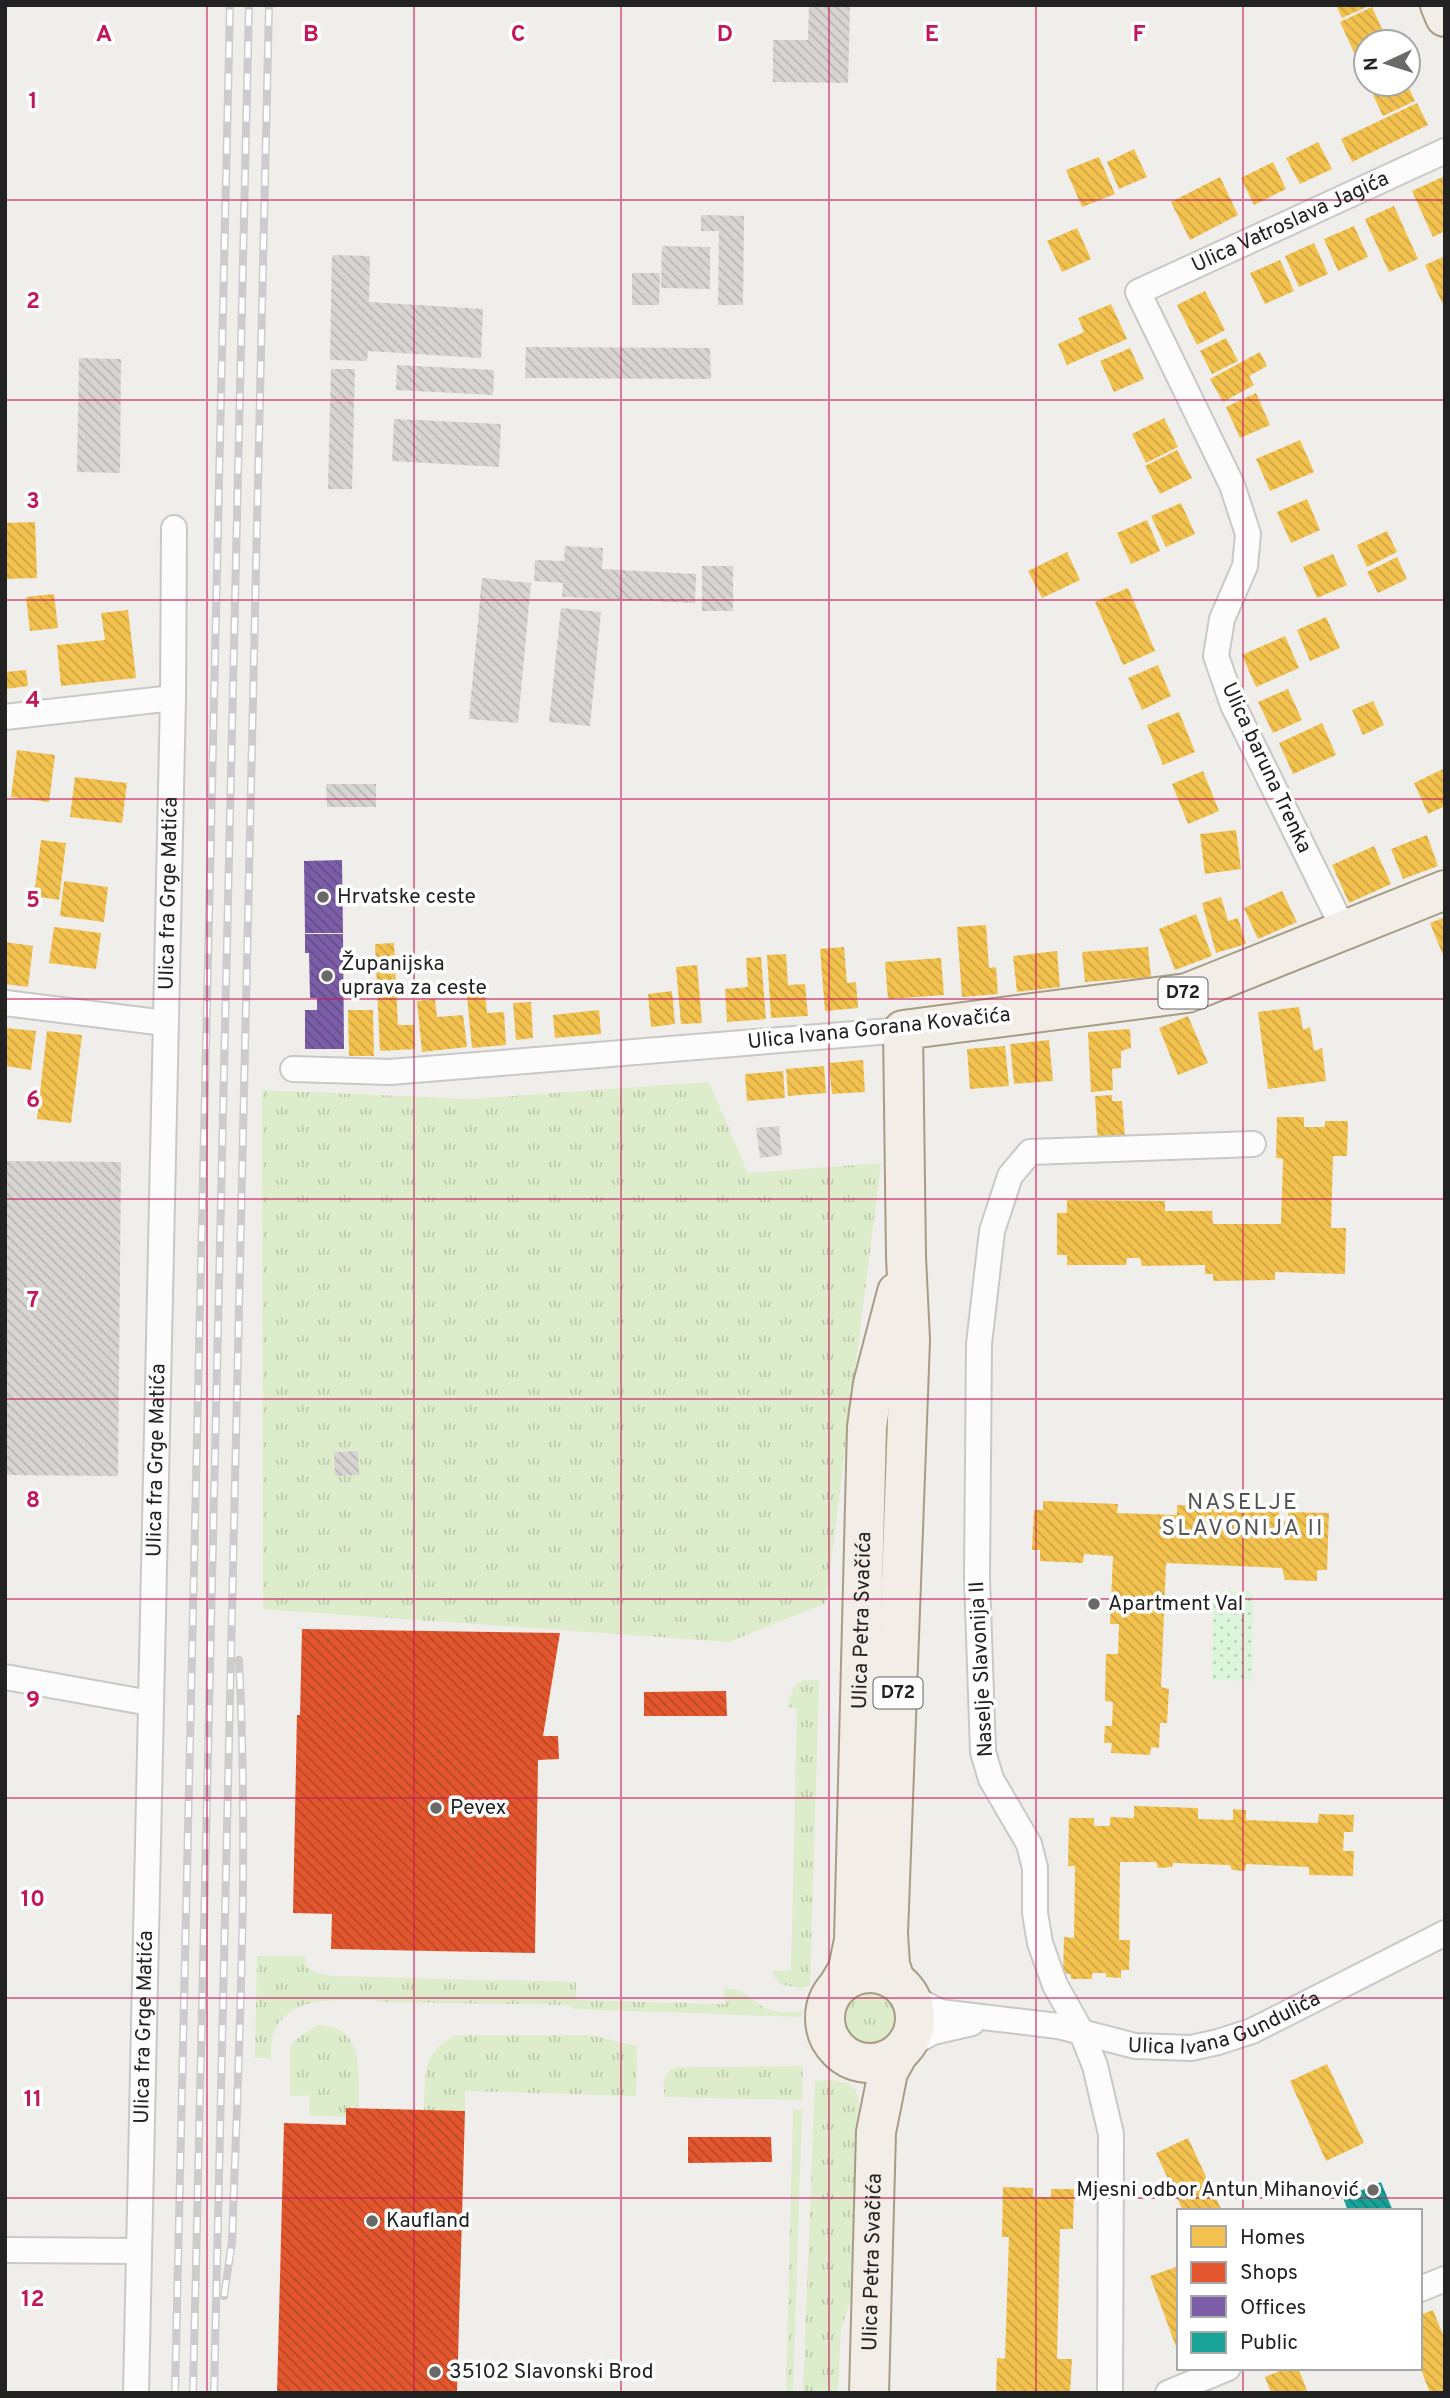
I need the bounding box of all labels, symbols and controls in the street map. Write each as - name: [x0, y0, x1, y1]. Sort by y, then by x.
- text: A: [96, 21, 112, 50]
- text: B: [303, 21, 319, 50]
- text: C: [511, 21, 525, 50]
- text: D: [717, 21, 733, 50]
- text: E: [925, 21, 939, 50]
- text: F: [1132, 21, 1146, 50]
- north arrow: [1352, 28, 1422, 98]
- text: N: [1360, 56, 1384, 72]
- text: 1: [28, 88, 38, 117]
- street label: Ulica Vatroslava Jagića: [1187, 165, 1393, 279]
- text: 2: [26, 288, 40, 317]
- text: 3: [26, 488, 40, 517]
- street label: Ulica baruna Trenka: [1215, 678, 1317, 858]
- text: 4: [26, 687, 40, 716]
- street label: Ulica fra Grge Matića: [153, 796, 184, 990]
- place label: Hrvatske ceste: [337, 884, 476, 911]
- text: 5: [26, 887, 40, 916]
- marker: Hrvatske ceste: [315, 889, 331, 905]
- place label: Županijska uprava za ceste: [341, 950, 487, 1002]
- marker: Županijska uprava za ceste: [319, 968, 335, 984]
- road number: D72: [1158, 978, 1208, 1009]
- street label: Ulica Ivana Gorana Kovačića: [746, 1002, 1012, 1056]
- text: 6: [26, 1087, 40, 1116]
- text: 7: [27, 1287, 39, 1316]
- street label: Ulica fra Grge Matića: [141, 1363, 172, 1557]
- text: 8: [26, 1487, 40, 1516]
- district label: NASELJE SLAVONIJA II: [1161, 1489, 1325, 1544]
- street label: Ulica Petra Svačića: [846, 1531, 878, 1710]
- street label: Naselje Slavonija II: [964, 1580, 1000, 1758]
- place label: Apartment Val: [1108, 1591, 1243, 1618]
- marker: Apartment Val: [1086, 1596, 1102, 1612]
- road number: D72: [874, 1678, 922, 1708]
- text: 9: [26, 1687, 40, 1716]
- place label: Pevex: [450, 1795, 506, 1822]
- marker: Pevex: [428, 1800, 444, 1816]
- text: 10: [21, 1886, 45, 1915]
- street label: Ulica fra Grge Matića: [128, 1930, 160, 2124]
- street label: Ulica Ivana Gundulića: [1127, 1985, 1325, 2062]
- text: 11: [24, 2086, 42, 2115]
- street label: Ulica Petra Svačića: [857, 2173, 888, 2351]
- place label: Mjesni odbor Antun Mihanović: [1076, 2177, 1359, 2204]
- marker: Mjesni odbor Antun Mihanović: [1365, 2182, 1381, 2198]
- place label: Kaufland: [386, 2208, 470, 2235]
- legend: [1177, 2209, 1422, 2370]
- marker: Kaufland: [364, 2213, 380, 2229]
- text: Homes: [1240, 2225, 1305, 2252]
- text: Shops: [1240, 2260, 1298, 2287]
- text: 12: [21, 2286, 45, 2315]
- text: Offices: [1240, 2295, 1306, 2322]
- text: Public: [1240, 2330, 1298, 2357]
- place label: 35102 Slavonski Brod: [449, 2359, 654, 2386]
- marker: 35102 Slavonski Brod: [427, 2364, 443, 2380]

